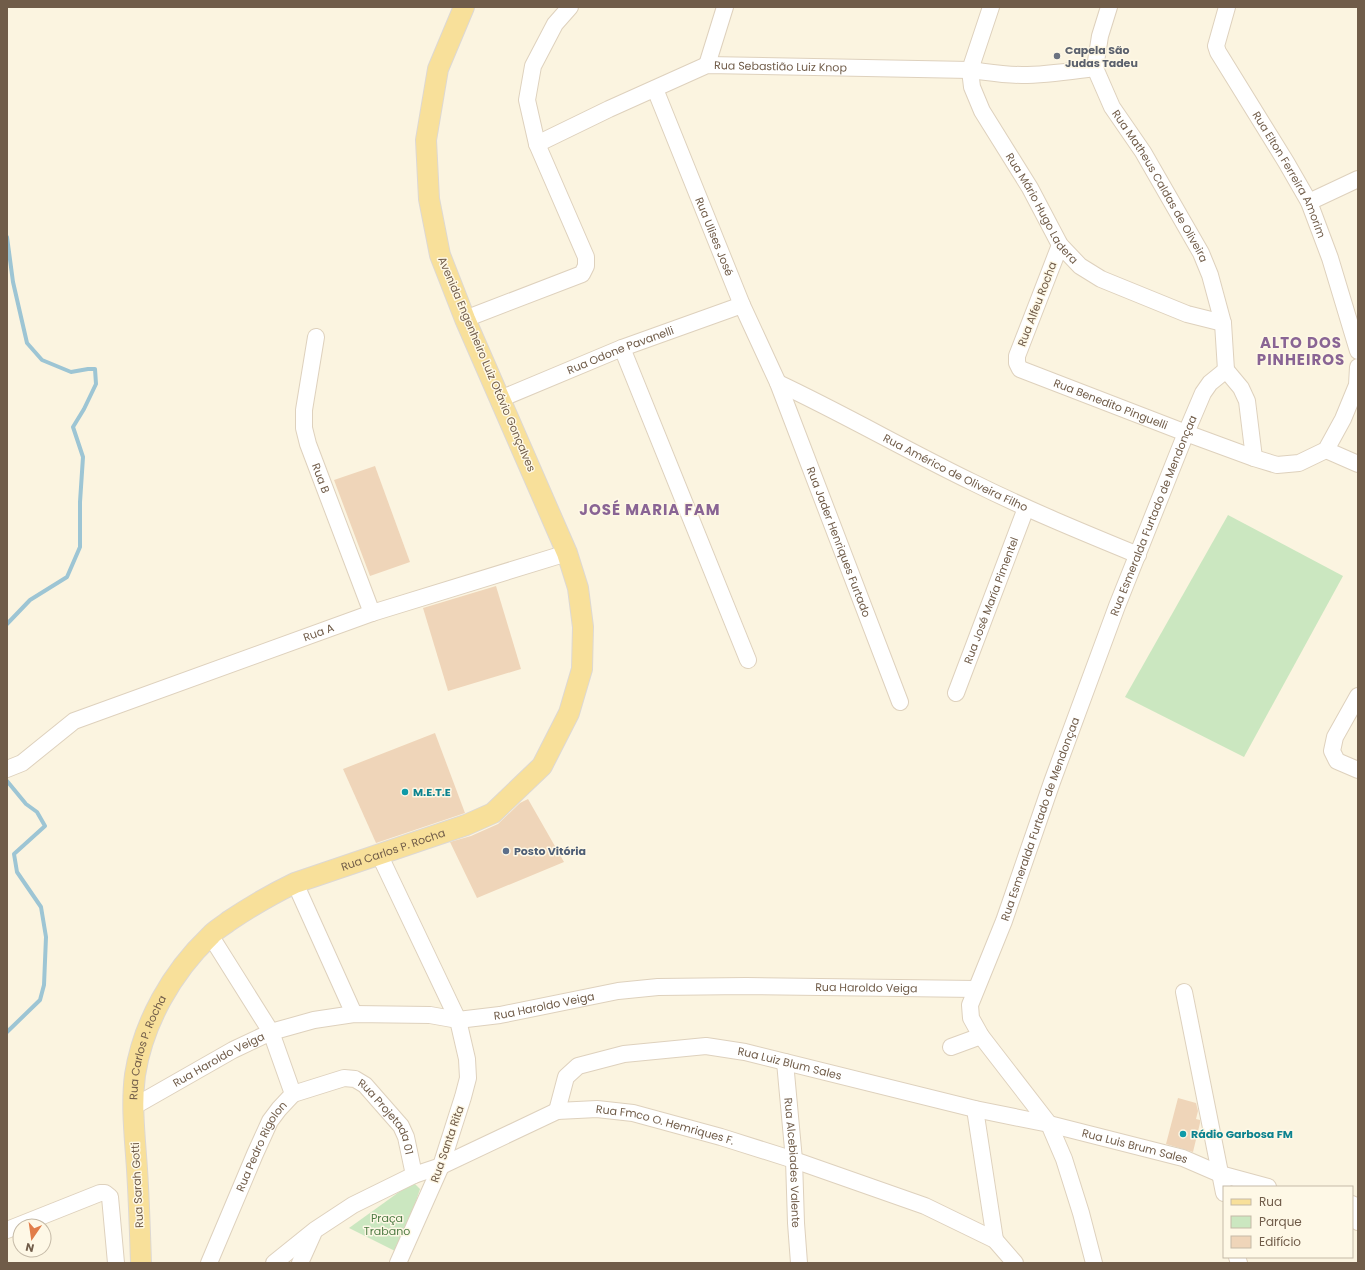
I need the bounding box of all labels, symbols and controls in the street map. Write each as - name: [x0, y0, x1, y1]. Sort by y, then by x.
- place label: Capela São Judas Tadeu: [1065, 42, 1138, 71]
- marker: Capela São Judas Tadeu: [1052, 51, 1062, 61]
- street label: Rua Sebastião Luiz Knop: [714, 57, 847, 76]
- street label: Rua Matheus Caldas de Oliveira: [1108, 107, 1212, 265]
- street label: Rua Elton Ferreira Amorim: [1249, 108, 1330, 240]
- street label: Rua Mário Hugo Ladera: [1002, 150, 1082, 267]
- street label: Rua Ulises José: [691, 195, 738, 278]
- street label: Avenida Engenheiro Luiz Otávio Gonçalves: [434, 254, 540, 474]
- street label: Rua Alfeu Rocha: [1013, 259, 1061, 349]
- street label: Rua Odone Pavanelli: [564, 322, 676, 378]
- district label: ALTO DOS PINHEIROS: [1257, 332, 1345, 370]
- street label: Rua Benedito Pinguelli: [1051, 375, 1170, 433]
- street label: Rua Esmeralda Furtado de Mendonçaa: [1106, 413, 1201, 618]
- street label: Rua Américo de Oliveira Filho: [880, 430, 1031, 515]
- street label: Rua B: [308, 461, 334, 496]
- street label: Rua Jader Henriques Furtado: [803, 465, 875, 619]
- district label: JOSÉ MARIA FAM: [579, 499, 721, 520]
- street label: Rua José María Pimentel: [960, 535, 1022, 666]
- street label: Rua A: [301, 619, 337, 645]
- street label: Rua Esmeralda Furtado de Mendonçaa: [997, 715, 1083, 923]
- place label: M.E.T.E: [413, 784, 451, 800]
- marker: M.E.T.E: [400, 787, 410, 797]
- street label: Rua Carlos P. Rocha: [339, 825, 447, 875]
- place label: Posto Vitória: [514, 843, 586, 859]
- marker: Posto Vitória: [501, 846, 511, 856]
- street label: Rua Haroldo Veiga: [815, 979, 918, 996]
- street label: Rua Haroldo Veiga: [493, 988, 596, 1024]
- street label: Rua Carlos P. Rocha: [125, 992, 170, 1100]
- street label: Rua Haroldo Veiga: [170, 1028, 267, 1091]
- street label: Rua Luiz Blum Sales: [737, 1043, 844, 1084]
- street label: Rua Projetada 01: [355, 1075, 417, 1156]
- street label: Rua Alcebiades Valente: [780, 1097, 804, 1229]
- street label: Rua Pedro Rigolon: [232, 1098, 290, 1194]
- street label: Rua Fmco O. Hemriques F.: [595, 1101, 736, 1149]
- street label: Rua Santa Rita: [426, 1103, 468, 1185]
- street label: Rua Luis Brum Sales: [1080, 1125, 1191, 1167]
- place label: Rádio Garbosa FM: [1191, 1126, 1293, 1142]
- marker: Rádio Garbosa FM: [1178, 1129, 1188, 1139]
- street label: Rua Sarah Gotti: [127, 1141, 147, 1228]
- legend: [1223, 1186, 1353, 1258]
- text: Rua: [1259, 1193, 1282, 1210]
- park label: Praça Trabano: [364, 1210, 410, 1239]
- text: Parque: [1259, 1213, 1302, 1230]
- north arrow: [12, 1218, 52, 1258]
- text: Edifício: [1259, 1233, 1301, 1250]
- text: N: [24, 1239, 36, 1256]

